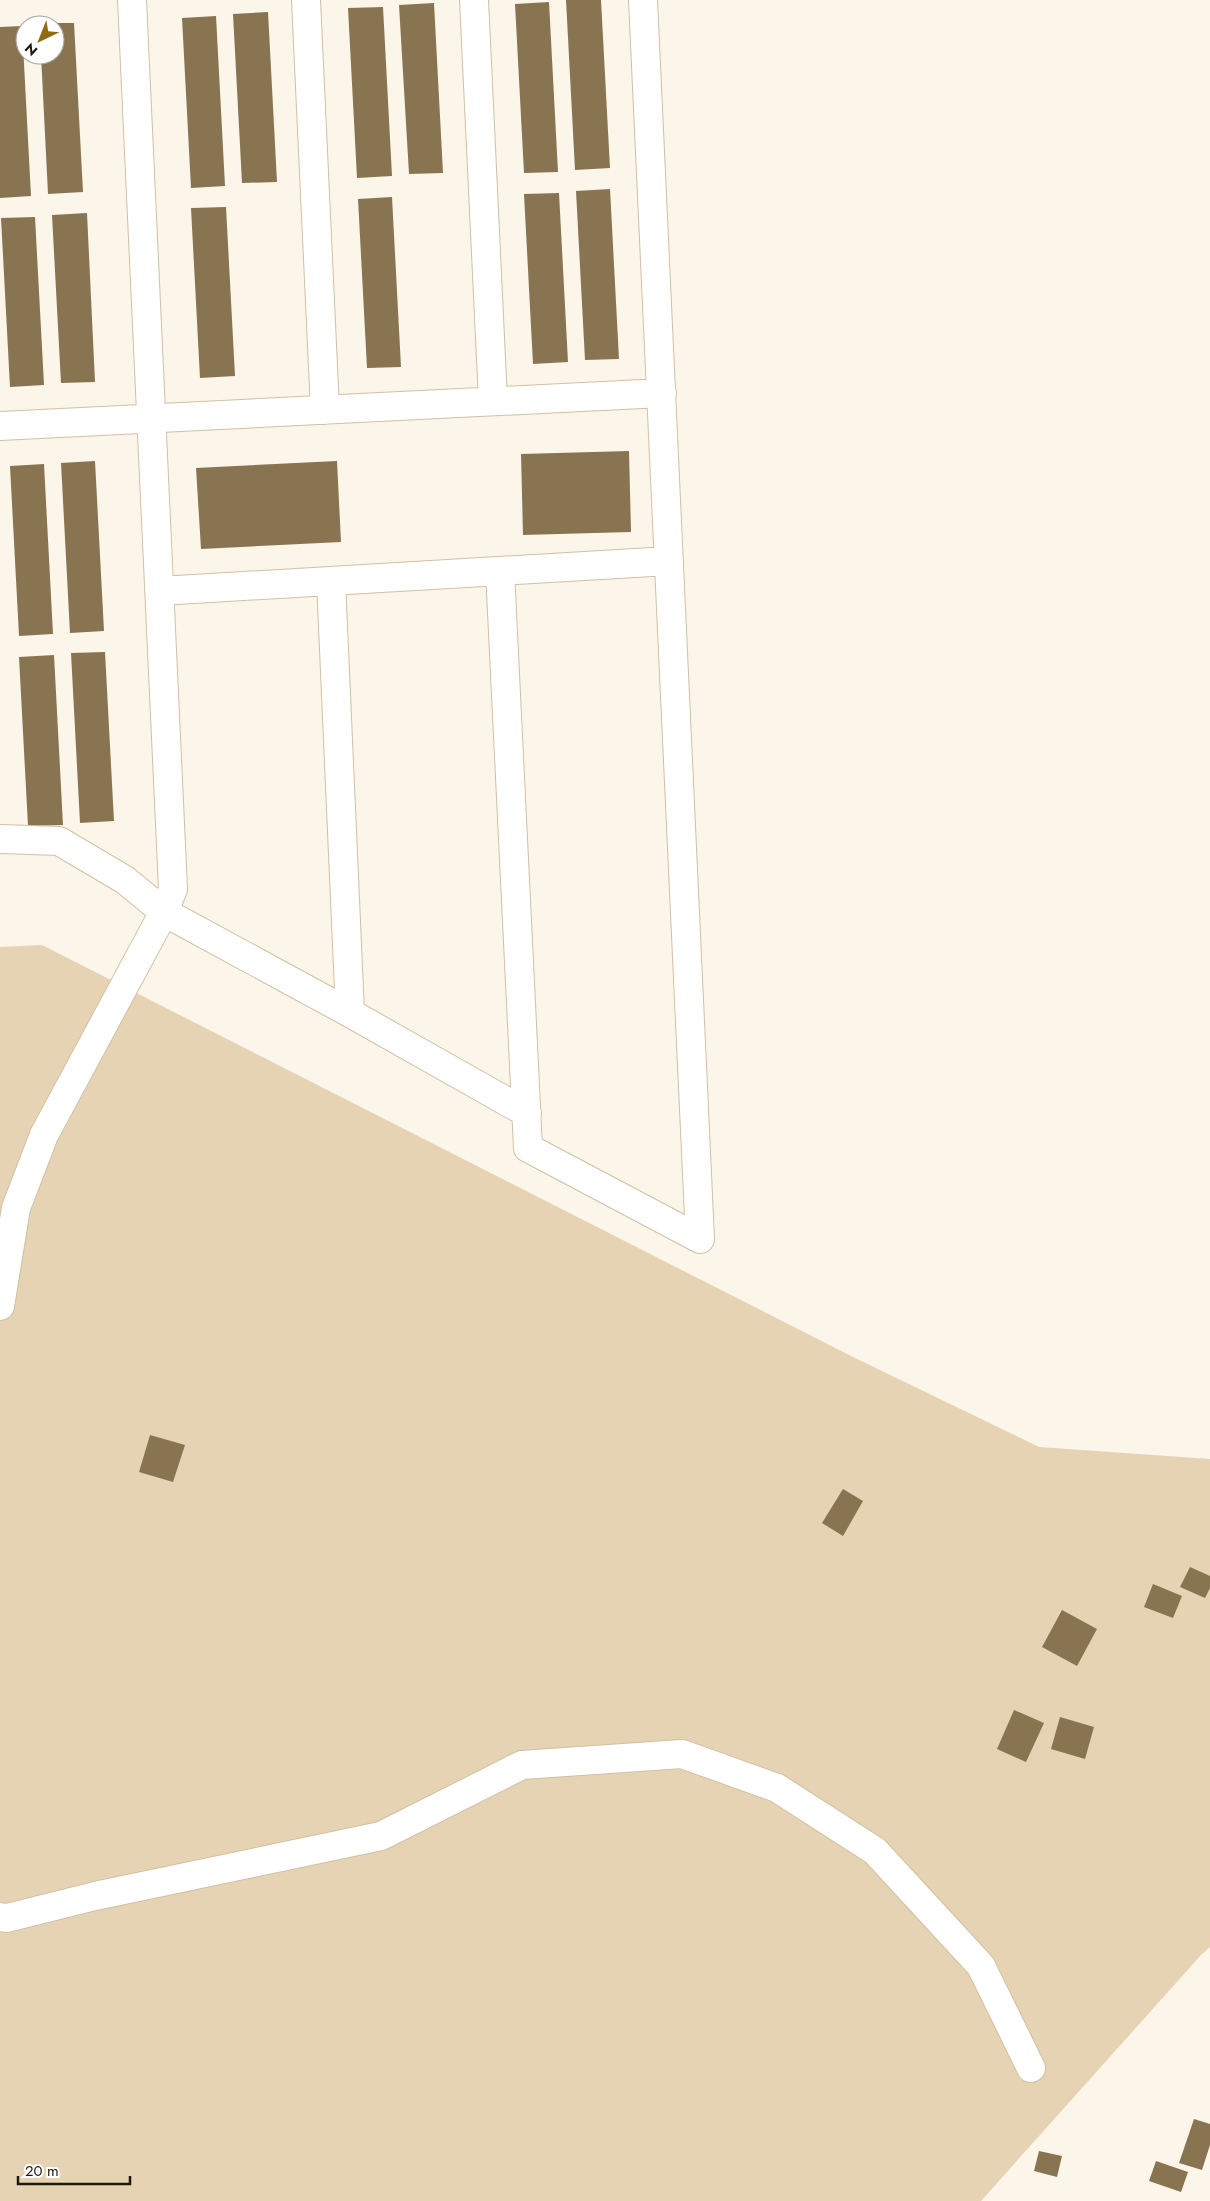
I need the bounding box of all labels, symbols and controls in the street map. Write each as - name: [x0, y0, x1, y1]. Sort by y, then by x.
- north arrow: [15, 15, 65, 65]
- text: N: [20, 38, 42, 61]
- scale bar: [18, 2154, 130, 2186]
- text: 20 m: [25, 2160, 59, 2182]

